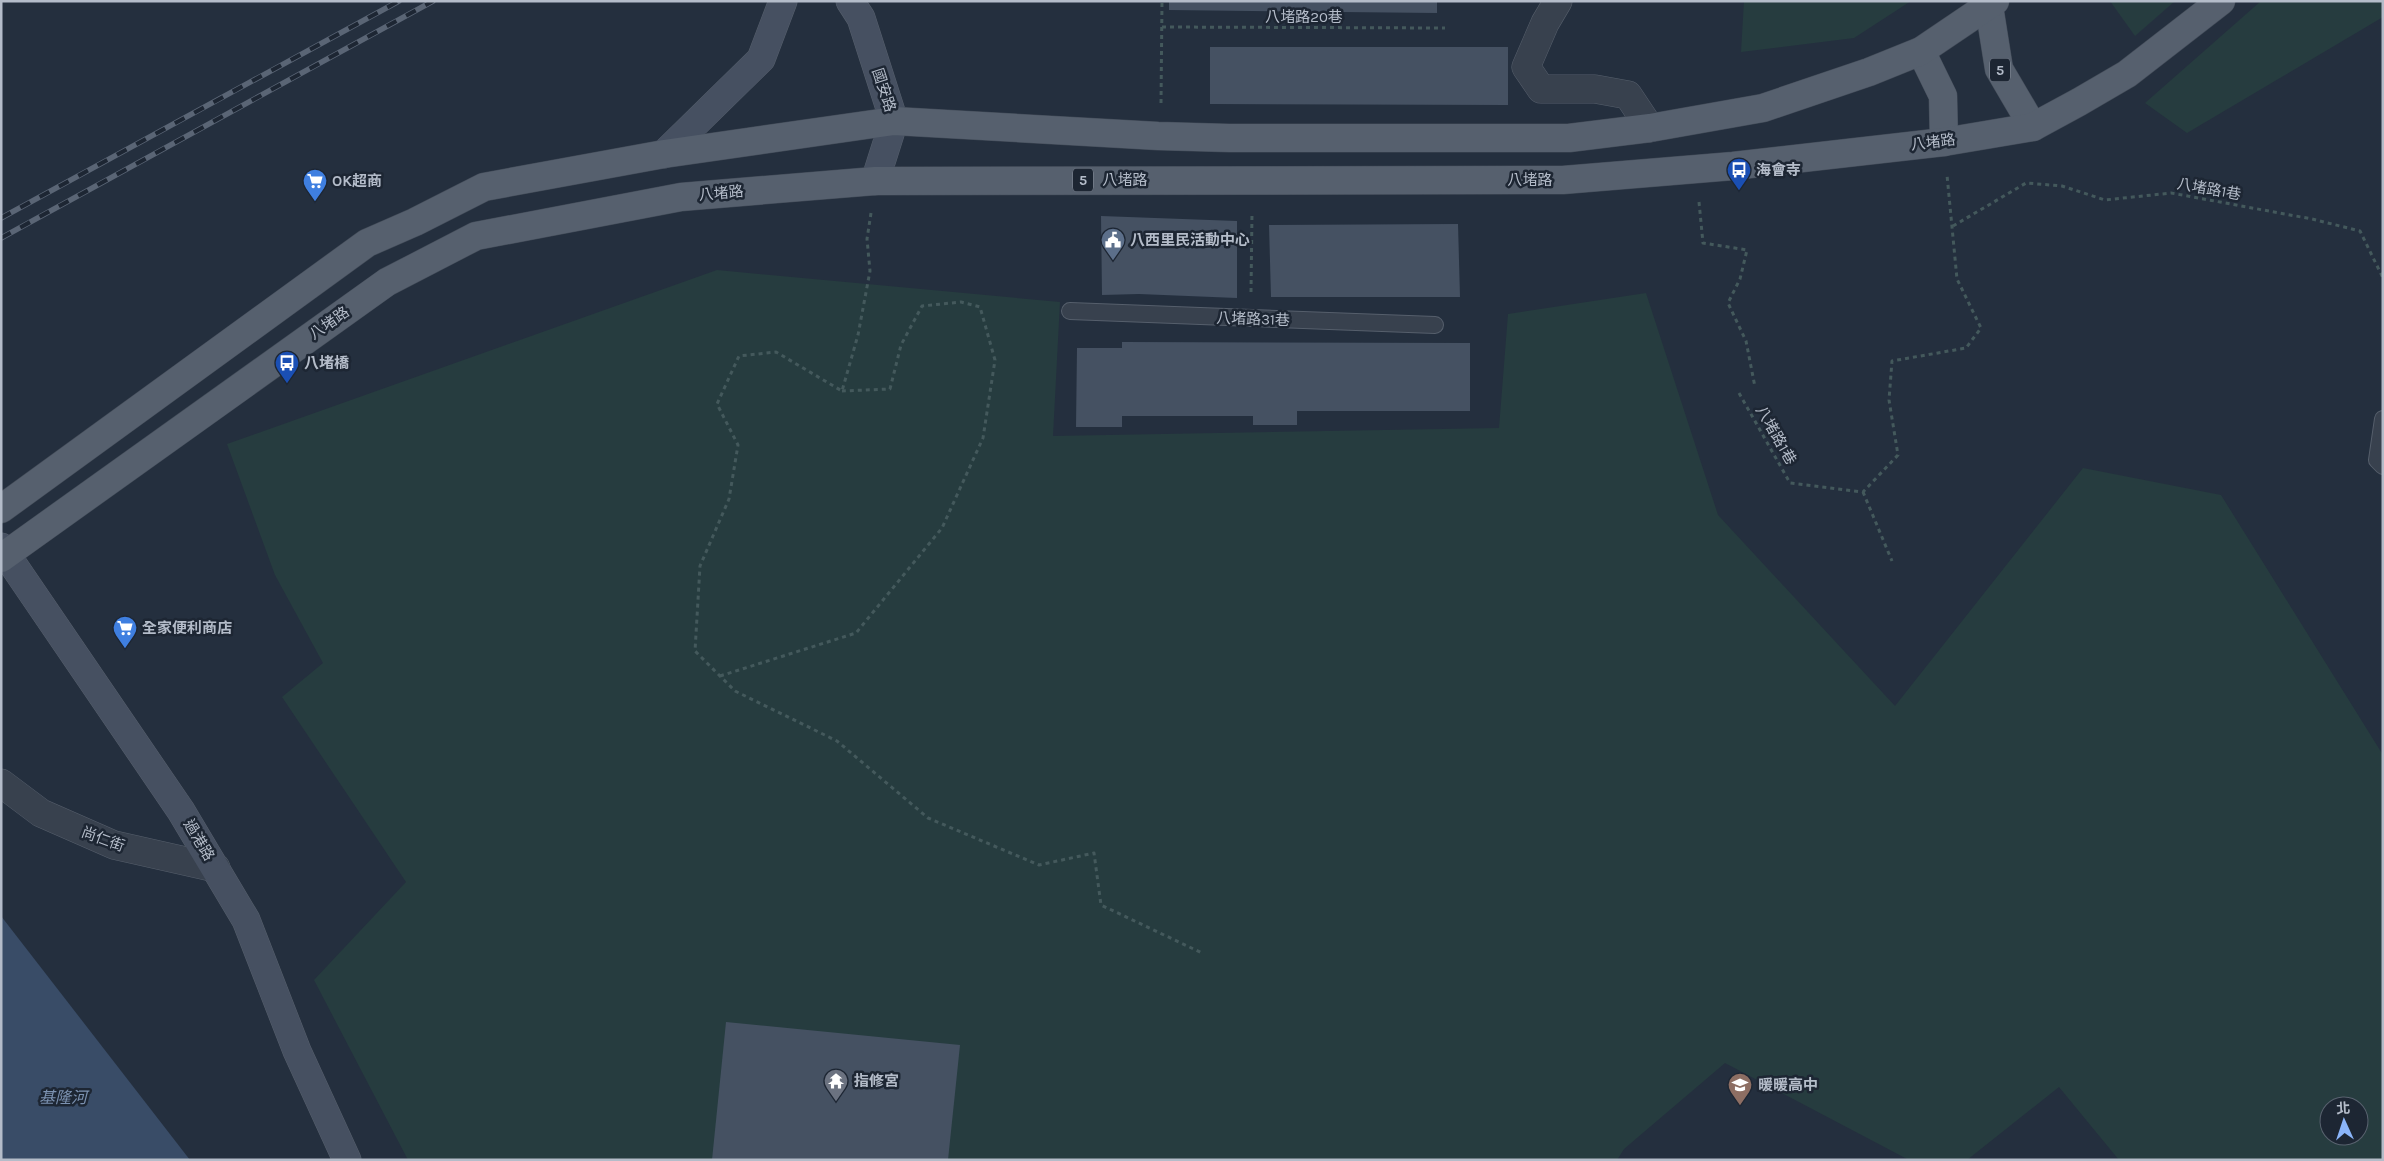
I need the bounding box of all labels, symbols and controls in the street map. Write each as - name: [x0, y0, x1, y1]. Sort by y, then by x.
- street label: 八堵路20巷: [1265, 8, 1343, 26]
- road number: 5: [1990, 58, 2010, 82]
- street label: 國安路: [868, 66, 900, 114]
- street label: 八堵路: [1910, 130, 1956, 154]
- bus stop icon: 海會寺: [1726, 157, 1752, 191]
- place label: 海會寺: [1756, 161, 1801, 179]
- supermarket icon: OK超商: [302, 168, 328, 202]
- road number: 5: [1073, 168, 1093, 192]
- street label: 八堵路: [1102, 171, 1148, 189]
- street label: 八堵路: [1507, 171, 1553, 189]
- place label: OK超商: [332, 172, 382, 190]
- street label: 八堵路1巷: [2175, 174, 2243, 204]
- street label: 八堵路: [698, 182, 744, 204]
- public building icon: 八西里民活動中心: [1100, 227, 1126, 261]
- place label: 八西里民活動中心: [1130, 231, 1250, 249]
- street label: 八堵路: [305, 303, 353, 343]
- street label: 八堵路31巷: [1216, 309, 1290, 329]
- bus stop icon: 八堵橋: [274, 350, 300, 384]
- place label: 八堵橋: [304, 354, 350, 372]
- street label: 八堵路1巷: [1752, 402, 1800, 468]
- supermarket icon: 全家便利商店: [112, 615, 138, 649]
- place label: 全家便利商店: [142, 619, 232, 637]
- street label: 過港路: [180, 816, 218, 864]
- street label: 尚仁街: [79, 823, 127, 855]
- temple icon: 指修宮: [823, 1068, 849, 1102]
- place label: 指修宮: [854, 1072, 899, 1090]
- school or university icon: 暖暖高中: [1727, 1072, 1753, 1106]
- place label: 暖暖高中: [1758, 1076, 1818, 1094]
- water label: 基隆河: [39, 1088, 90, 1107]
- north arrow: [2319, 1096, 2369, 1146]
- text: 北: [2336, 1100, 2351, 1117]

